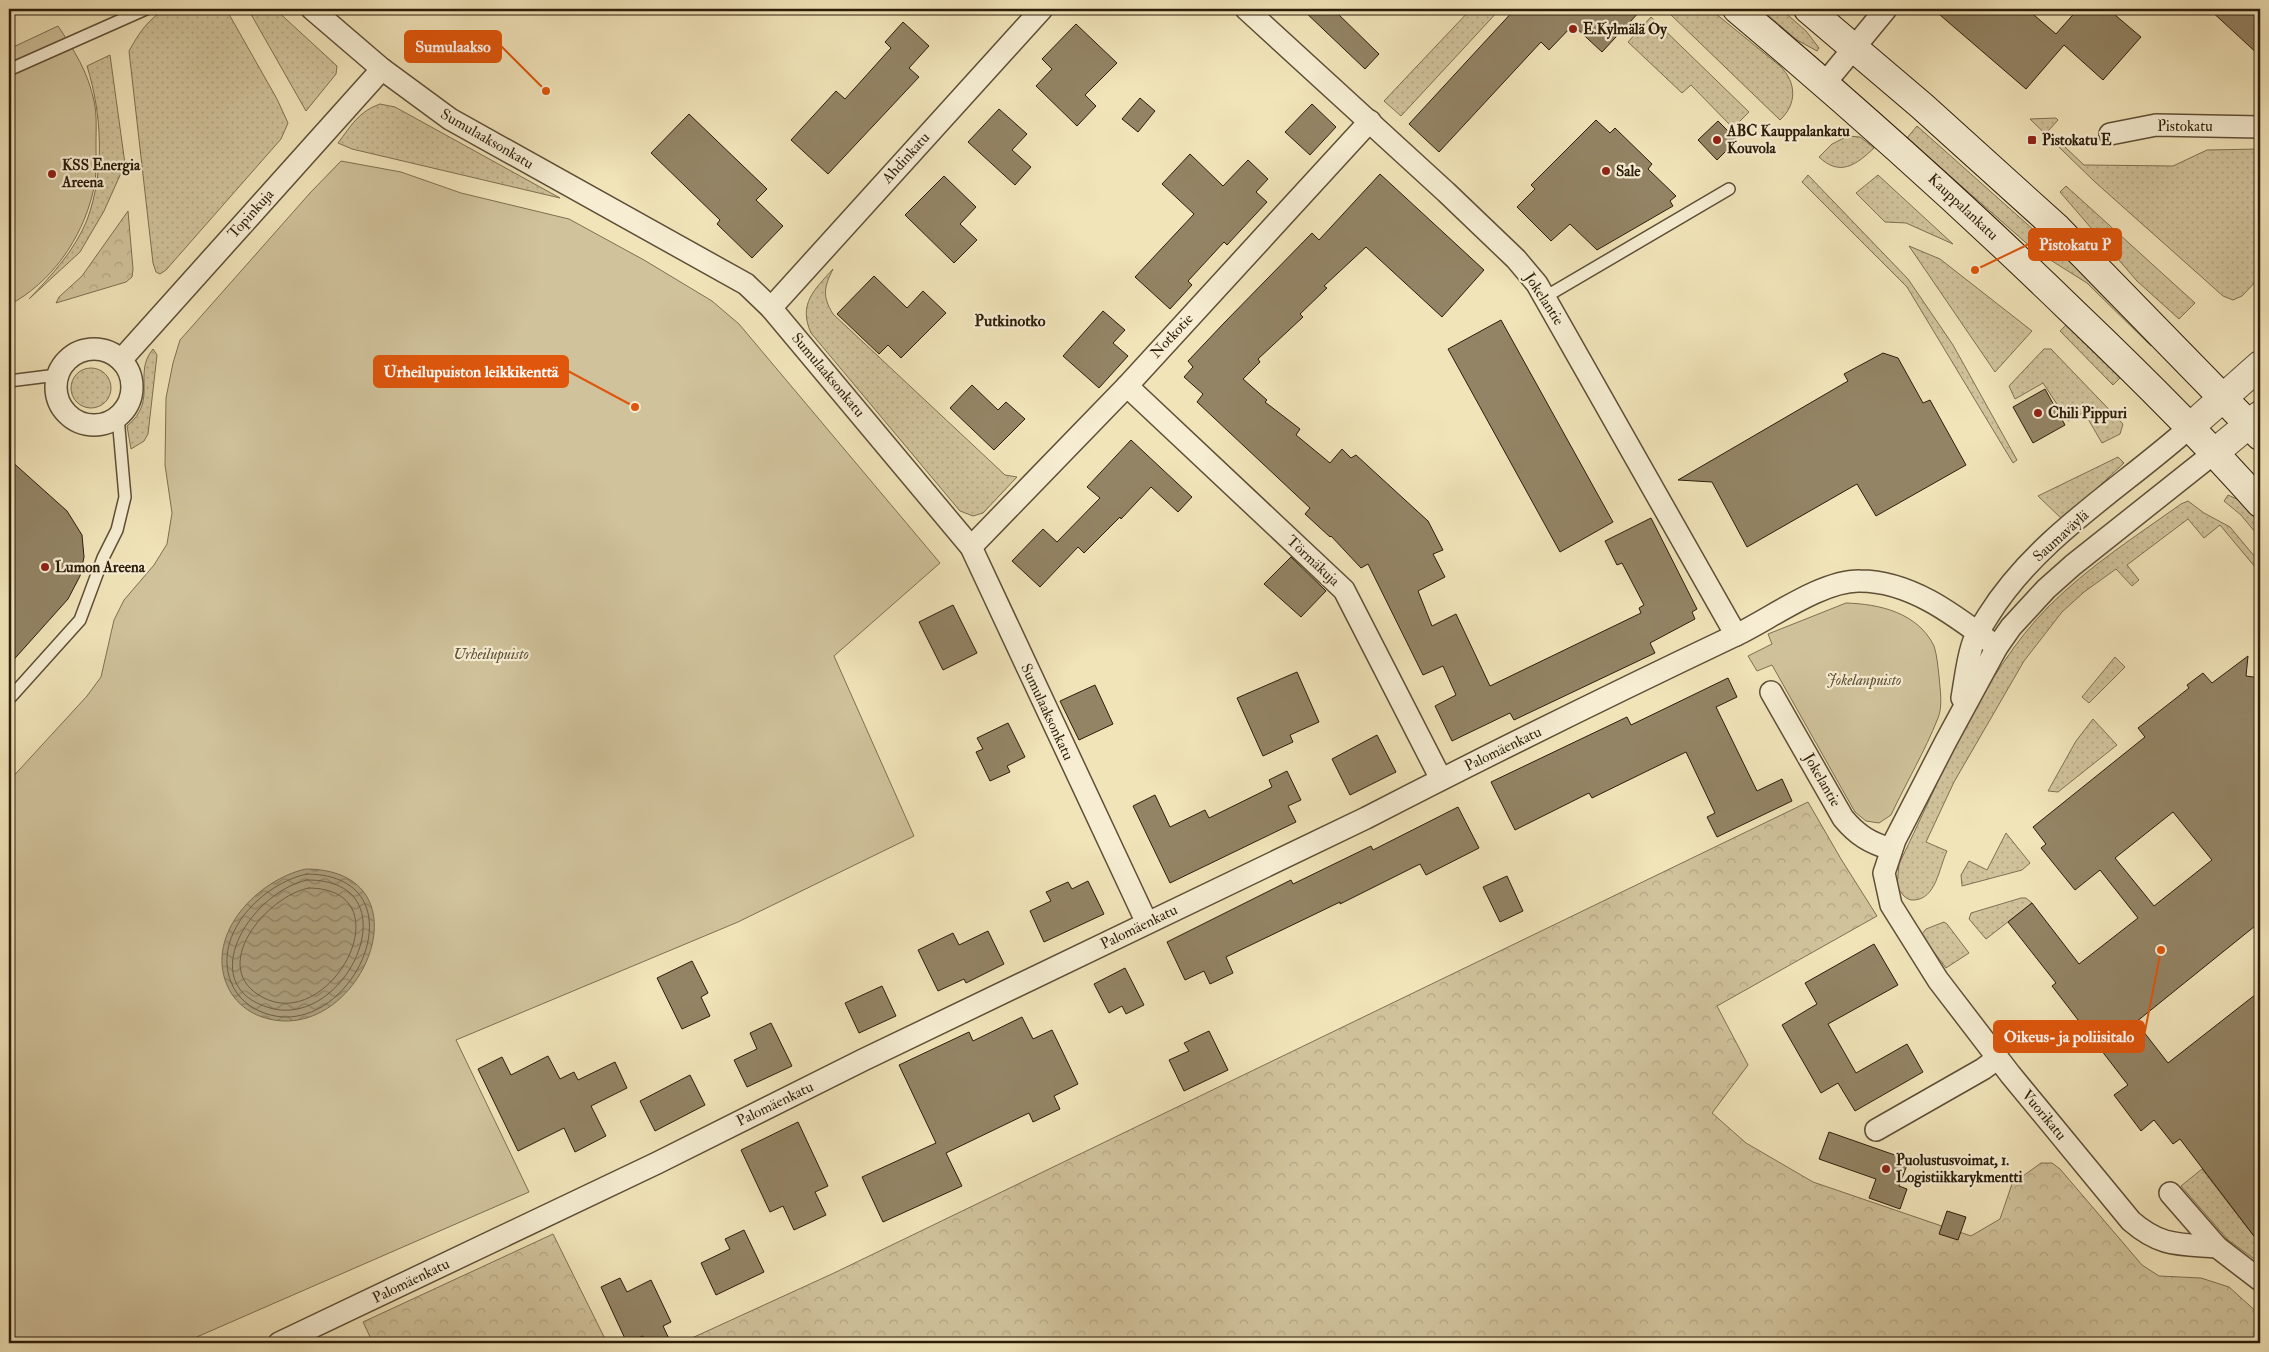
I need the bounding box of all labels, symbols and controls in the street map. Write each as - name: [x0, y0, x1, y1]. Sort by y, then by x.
- place label: E.Kylmälä Oy: [1583, 20, 1668, 40]
- marker: E.Kylmälä Oy: [1567, 23, 1579, 35]
- callout: Sumulaakso: [405, 31, 501, 62]
- text: Sumulaakso: [415, 37, 491, 57]
- street label: Sumulaaksonkatu: [437, 105, 537, 173]
- street label: Pistokatu: [2157, 117, 2213, 136]
- place label: ABC Kauppalankatu Kouvola: [1726, 122, 1850, 158]
- street label: Ahdinkatu: [877, 128, 934, 188]
- place label: Pistokatu E: [2042, 131, 2112, 150]
- marker: ABC Kauppalankatu Kouvola: [1711, 134, 1723, 146]
- marker: Pistokatu E: [2026, 134, 2038, 146]
- place label: KSS Energia Areena: [61, 156, 141, 192]
- place label: Sale: [1616, 162, 1641, 181]
- marker: Sale: [1600, 165, 1612, 177]
- marker: KSS Energia Areena: [46, 168, 58, 180]
- street label: Kauppalankatu: [1923, 170, 2002, 245]
- street label: Topinkuja: [224, 185, 279, 243]
- callout: Pistokatu P: [2029, 229, 2121, 260]
- text: Pistokatu P: [2039, 235, 2112, 255]
- street label: Jokelantie: [1519, 268, 1568, 329]
- street label: Notkotie: [1147, 310, 1197, 362]
- district label: Putkinotko: [975, 311, 1046, 331]
- street label: Sumulaaksonkatu: [787, 329, 869, 421]
- callout: Urheilupuiston leikkikenttä: [374, 356, 568, 387]
- text: Urheilupuiston leikkikenttä: [384, 362, 559, 383]
- place label: Chili Pippuri: [2048, 404, 2127, 424]
- marker: Chili Pippuri: [2032, 407, 2044, 419]
- street label: Saumaväylä: [2029, 505, 2094, 566]
- street label: Törmäkuja: [1282, 532, 1344, 591]
- place label: Lumon Areena: [55, 558, 146, 577]
- marker: Lumon Areena: [39, 561, 51, 573]
- park label: Urheilupuisto: [453, 645, 529, 664]
- street label: Sumulaaksonkatu: [1016, 661, 1078, 764]
- park label: Jokelanpuisto: [1827, 671, 1901, 690]
- street label: Palomäenkatu: [1461, 722, 1545, 776]
- street label: Jokelantie: [1798, 749, 1845, 811]
- street label: Palomäenkatu: [1097, 900, 1181, 954]
- callout: Oikeus- ja poliisitalo: [1994, 1021, 2144, 1052]
- text: Oikeus- ja poliisitalo: [2004, 1027, 2134, 1048]
- street label: Palomäenkatu: [733, 1077, 817, 1131]
- street label: Vuorikatu: [2017, 1086, 2071, 1144]
- place label: Puolustusvoimat, 1. Logistiikkarykmentti: [1896, 1151, 2022, 1188]
- marker: Puolustusvoimat, 1. Logistiikkarykmentti: [1880, 1163, 1892, 1175]
- street label: Palomäenkatu: [369, 1254, 453, 1308]

